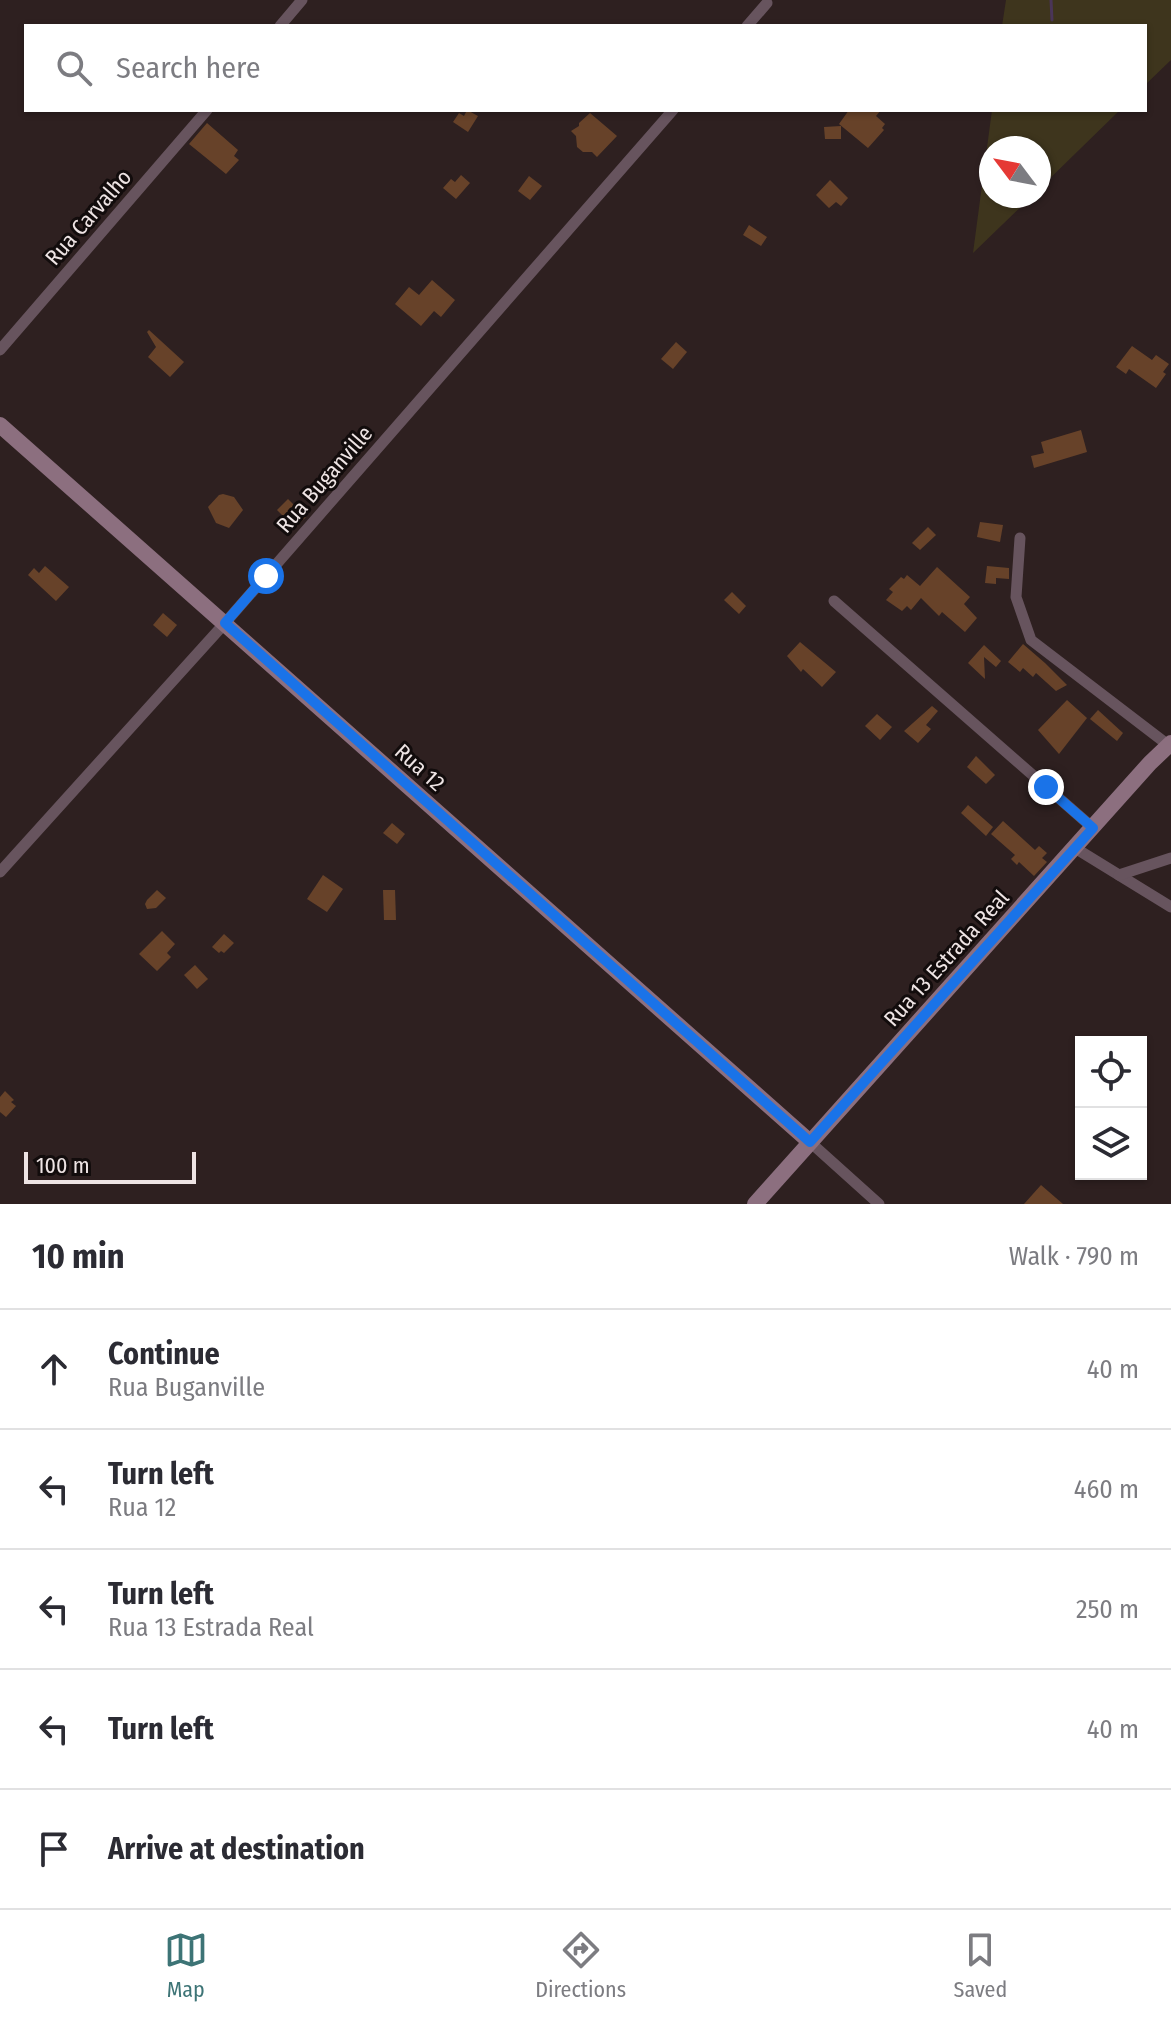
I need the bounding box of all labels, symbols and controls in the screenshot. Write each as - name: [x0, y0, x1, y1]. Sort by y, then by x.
- search box: [24, 24, 1147, 112]
- icon: search: [52, 46, 96, 90]
- text: Search here: [116, 50, 261, 86]
- north arrow: [979, 136, 1051, 208]
- street label: Rua Carvalho: [40, 164, 137, 271]
- street label: Rua Buganville: [271, 420, 378, 538]
- route start: [248, 558, 284, 594]
- street label: Rua 12: [389, 738, 450, 797]
- route end: [1028, 769, 1064, 805]
- street label: Rua 13 Estrada Real: [878, 884, 1015, 1032]
- map controls: [1075, 1036, 1147, 1180]
- button: locate: [1075, 1036, 1147, 1108]
- button: layers: [1075, 1108, 1147, 1180]
- scale bar: [24, 1148, 196, 1184]
- text: 100 m: [36, 1152, 90, 1179]
- text: 10 min: [32, 1236, 125, 1277]
- text: Walk · 790 m: [1009, 1241, 1139, 1272]
- text: Continue: [108, 1336, 220, 1372]
- icon: ahead: [32, 1347, 76, 1391]
- text: 40 m: [1087, 1354, 1139, 1385]
- text: Rua Buganville: [108, 1372, 265, 1403]
- text: Turn left: [108, 1456, 214, 1492]
- icon: left: [32, 1467, 76, 1511]
- text: 460 m: [1074, 1474, 1139, 1505]
- text: Rua 12: [108, 1492, 176, 1523]
- text: Turn left: [108, 1576, 214, 1612]
- icon: left: [32, 1587, 76, 1631]
- text: 250 m: [1076, 1594, 1139, 1625]
- text: Rua 13 Estrada Real: [108, 1612, 314, 1643]
- icon: left: [32, 1707, 76, 1751]
- text: Turn left: [108, 1711, 214, 1747]
- text: 40 m: [1087, 1714, 1139, 1745]
- icon: arrive: [32, 1827, 76, 1871]
- text: Arrive at destination: [108, 1831, 365, 1867]
- tab: Map: [164, 1928, 208, 2003]
- tab: Directions: [535, 1928, 626, 2003]
- tab: Saved: [954, 1928, 1007, 2003]

